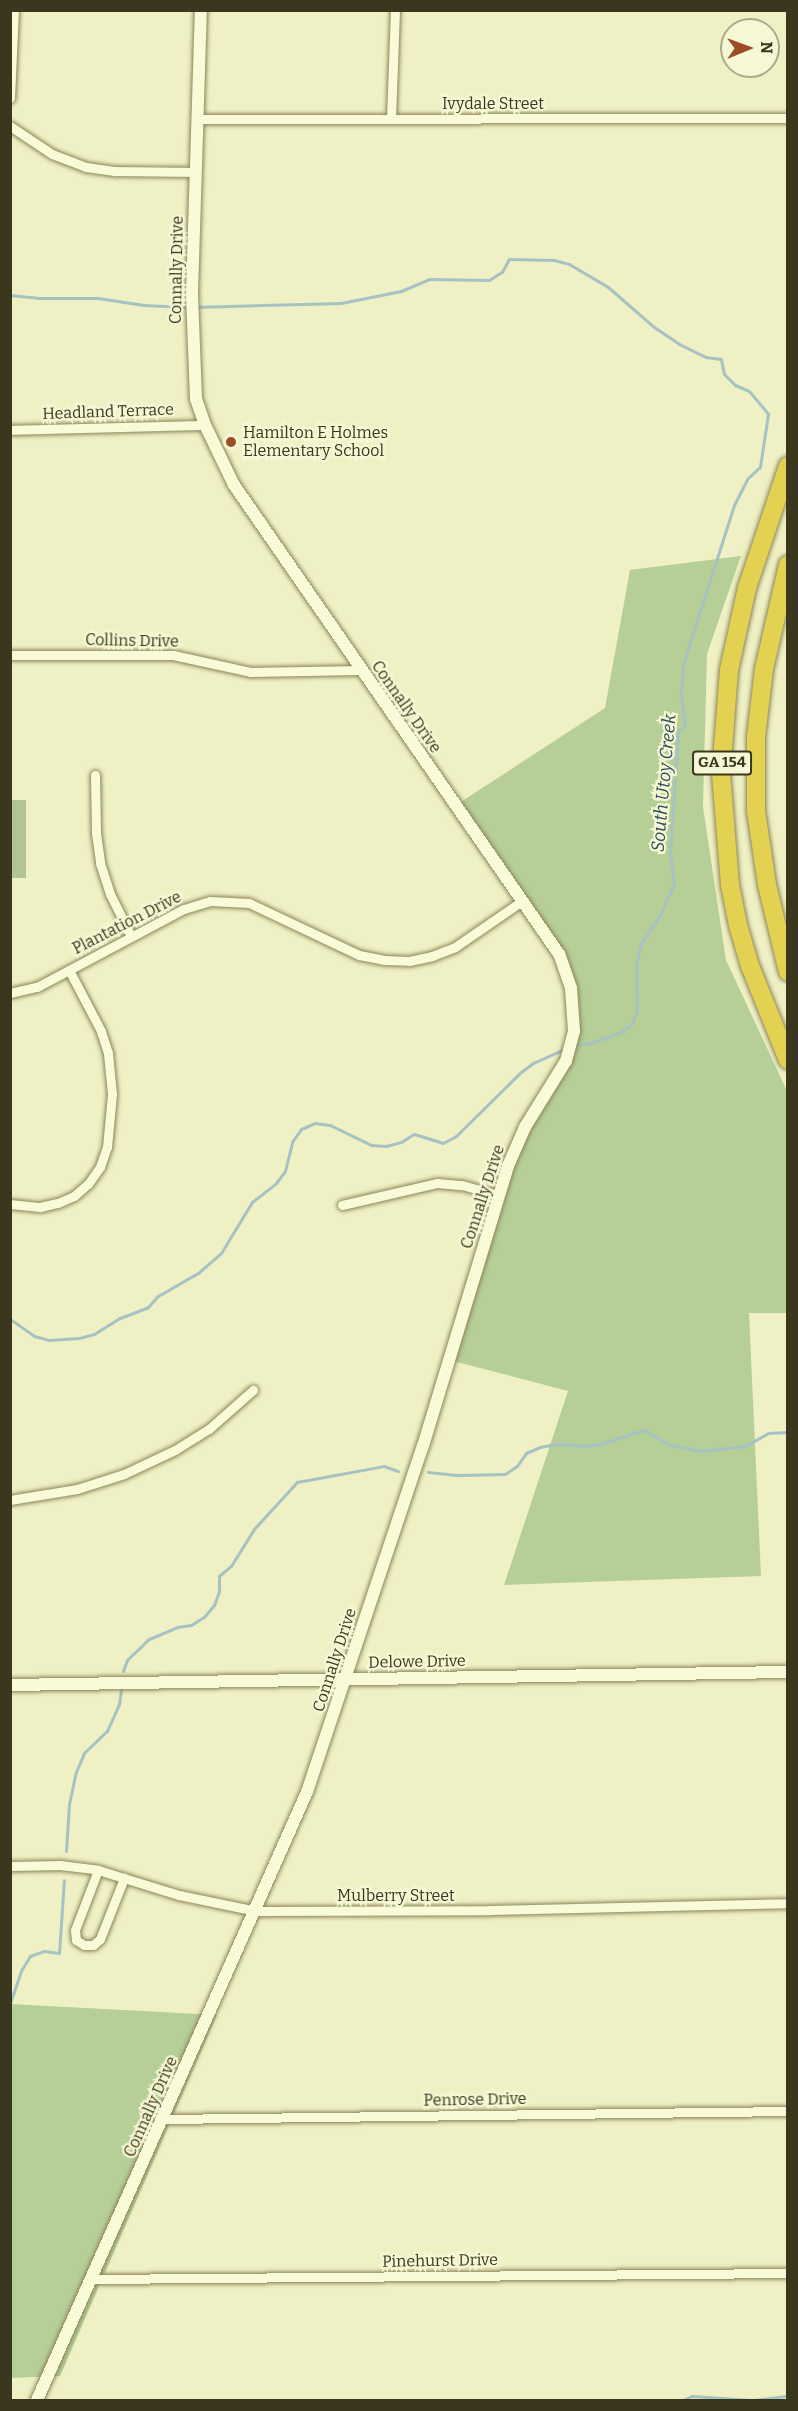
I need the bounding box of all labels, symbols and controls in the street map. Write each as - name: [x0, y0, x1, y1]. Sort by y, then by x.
- north arrow: [720, 18, 780, 78]
- text: N: [757, 41, 776, 54]
- street label: Ivydale Street: [442, 94, 544, 114]
- street label: Connally Drive: [166, 216, 188, 324]
- street label: Headland Terrace: [42, 400, 174, 424]
- place label: Hamilton E Holmes Elementary School: [243, 423, 388, 461]
- marker: Hamilton E Holmes Elementary School: [224, 435, 238, 449]
- street label: Collins Drive: [85, 631, 179, 651]
- street label: Connally Drive: [367, 657, 445, 757]
- water label: South Utoy Creek: [647, 713, 681, 853]
- road number: GA 154: [692, 751, 752, 775]
- street label: Plantation Drive: [69, 887, 185, 959]
- street label: Connally Drive: [457, 1143, 509, 1251]
- street label: Connally Drive: [309, 1606, 361, 1714]
- street label: Delowe Drive: [368, 1652, 466, 1672]
- street label: Mulberry Street: [337, 1886, 455, 1906]
- street label: Connally Drive: [120, 2054, 182, 2160]
- street label: Penrose Drive: [423, 2090, 527, 2110]
- street label: Pinehurst Drive: [382, 2250, 498, 2272]

